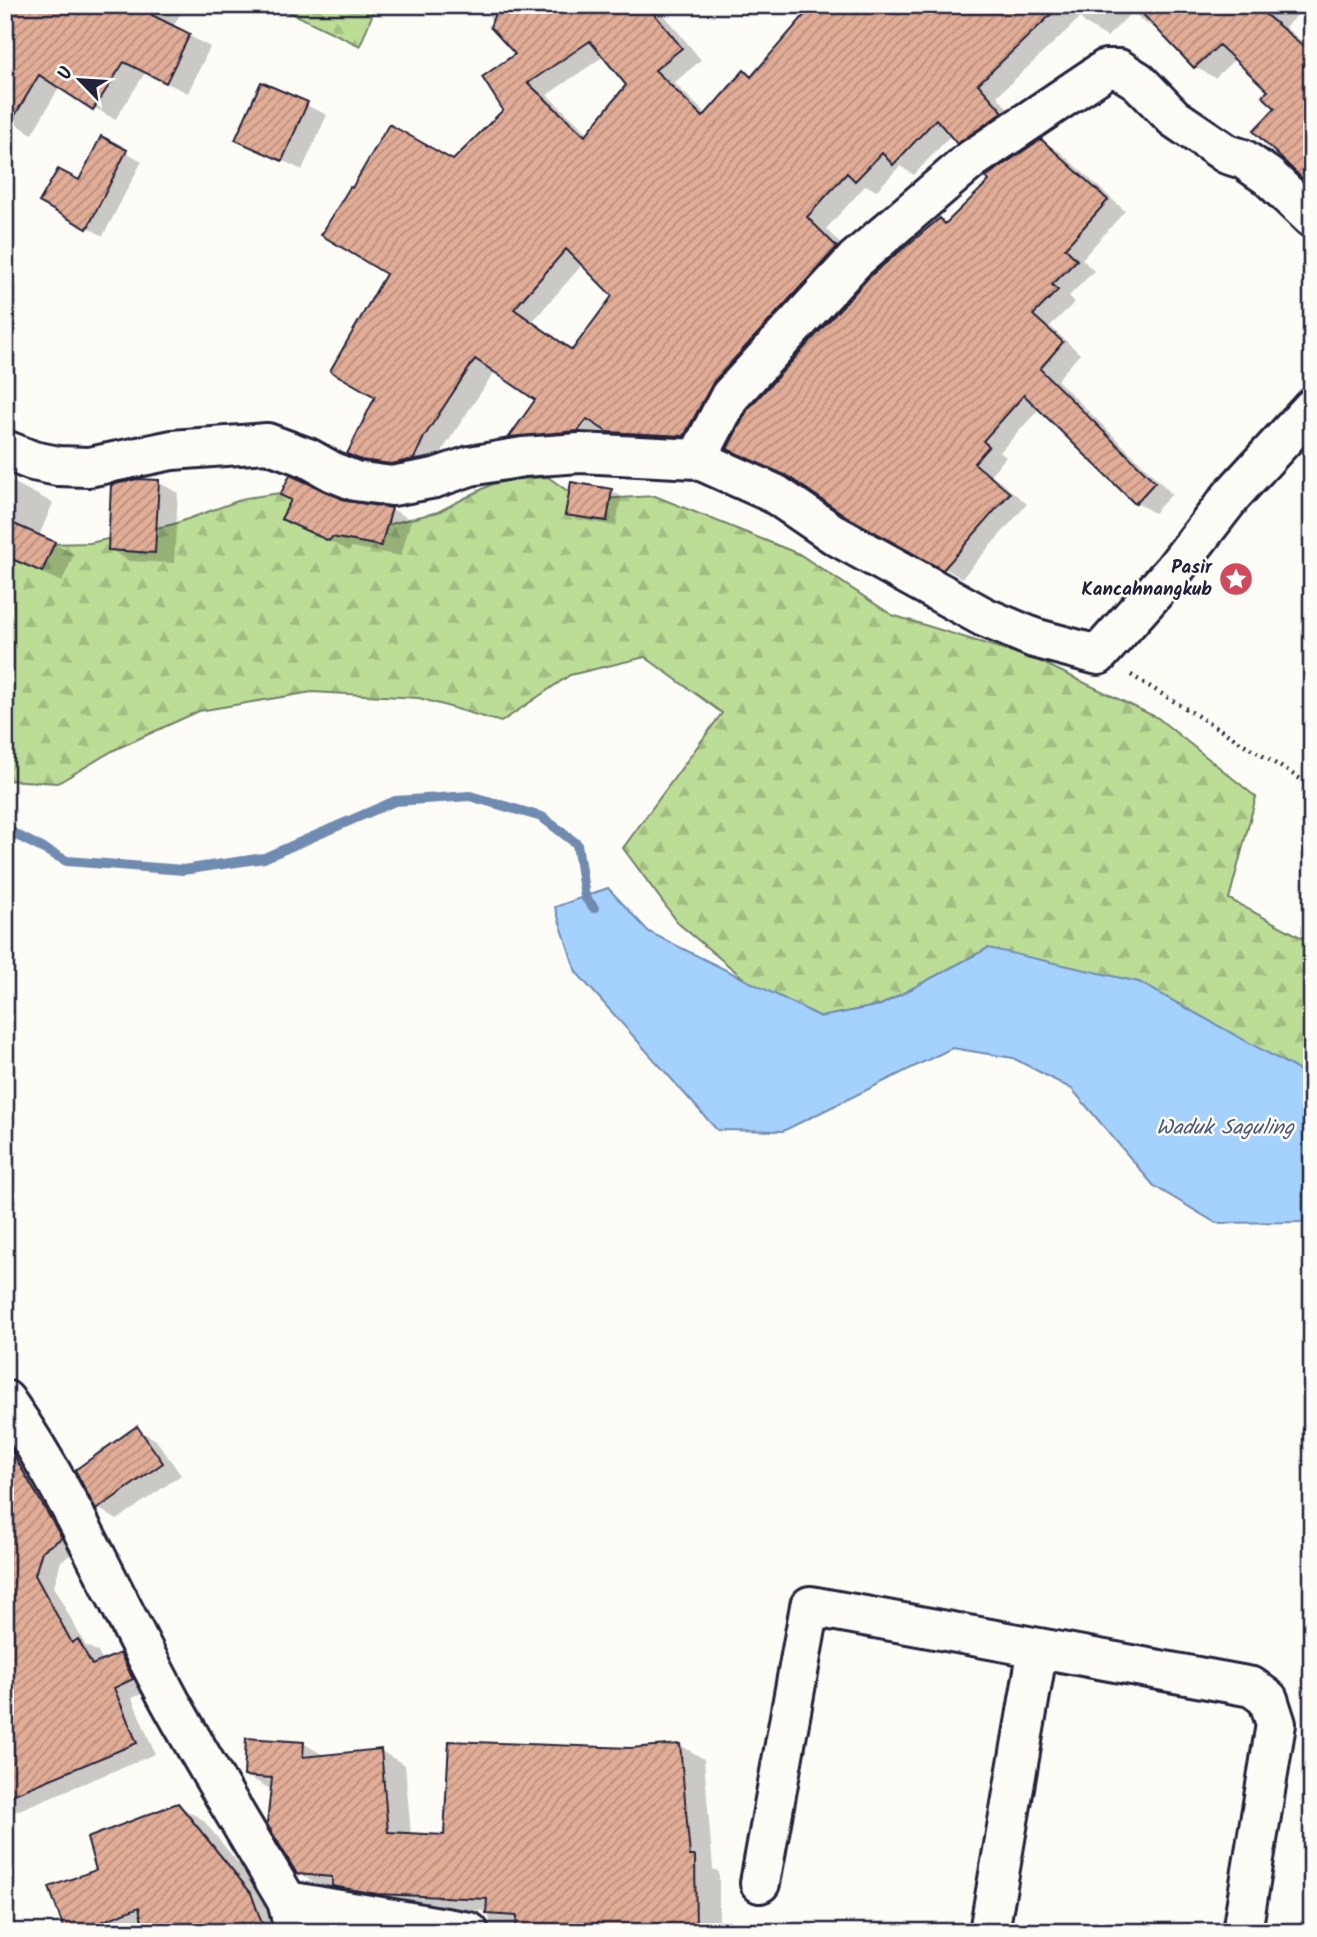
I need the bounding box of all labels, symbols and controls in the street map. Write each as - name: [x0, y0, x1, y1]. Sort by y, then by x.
- north arrow: [46, 46, 116, 116]
- text: U: [50, 62, 83, 85]
- place label: Pasir Kancahnangkub: [1081, 553, 1213, 605]
- place icon: Pasir Kancahnangkub: [1217, 560, 1255, 598]
- water label: Waduk Saguling: [1156, 1112, 1295, 1145]

